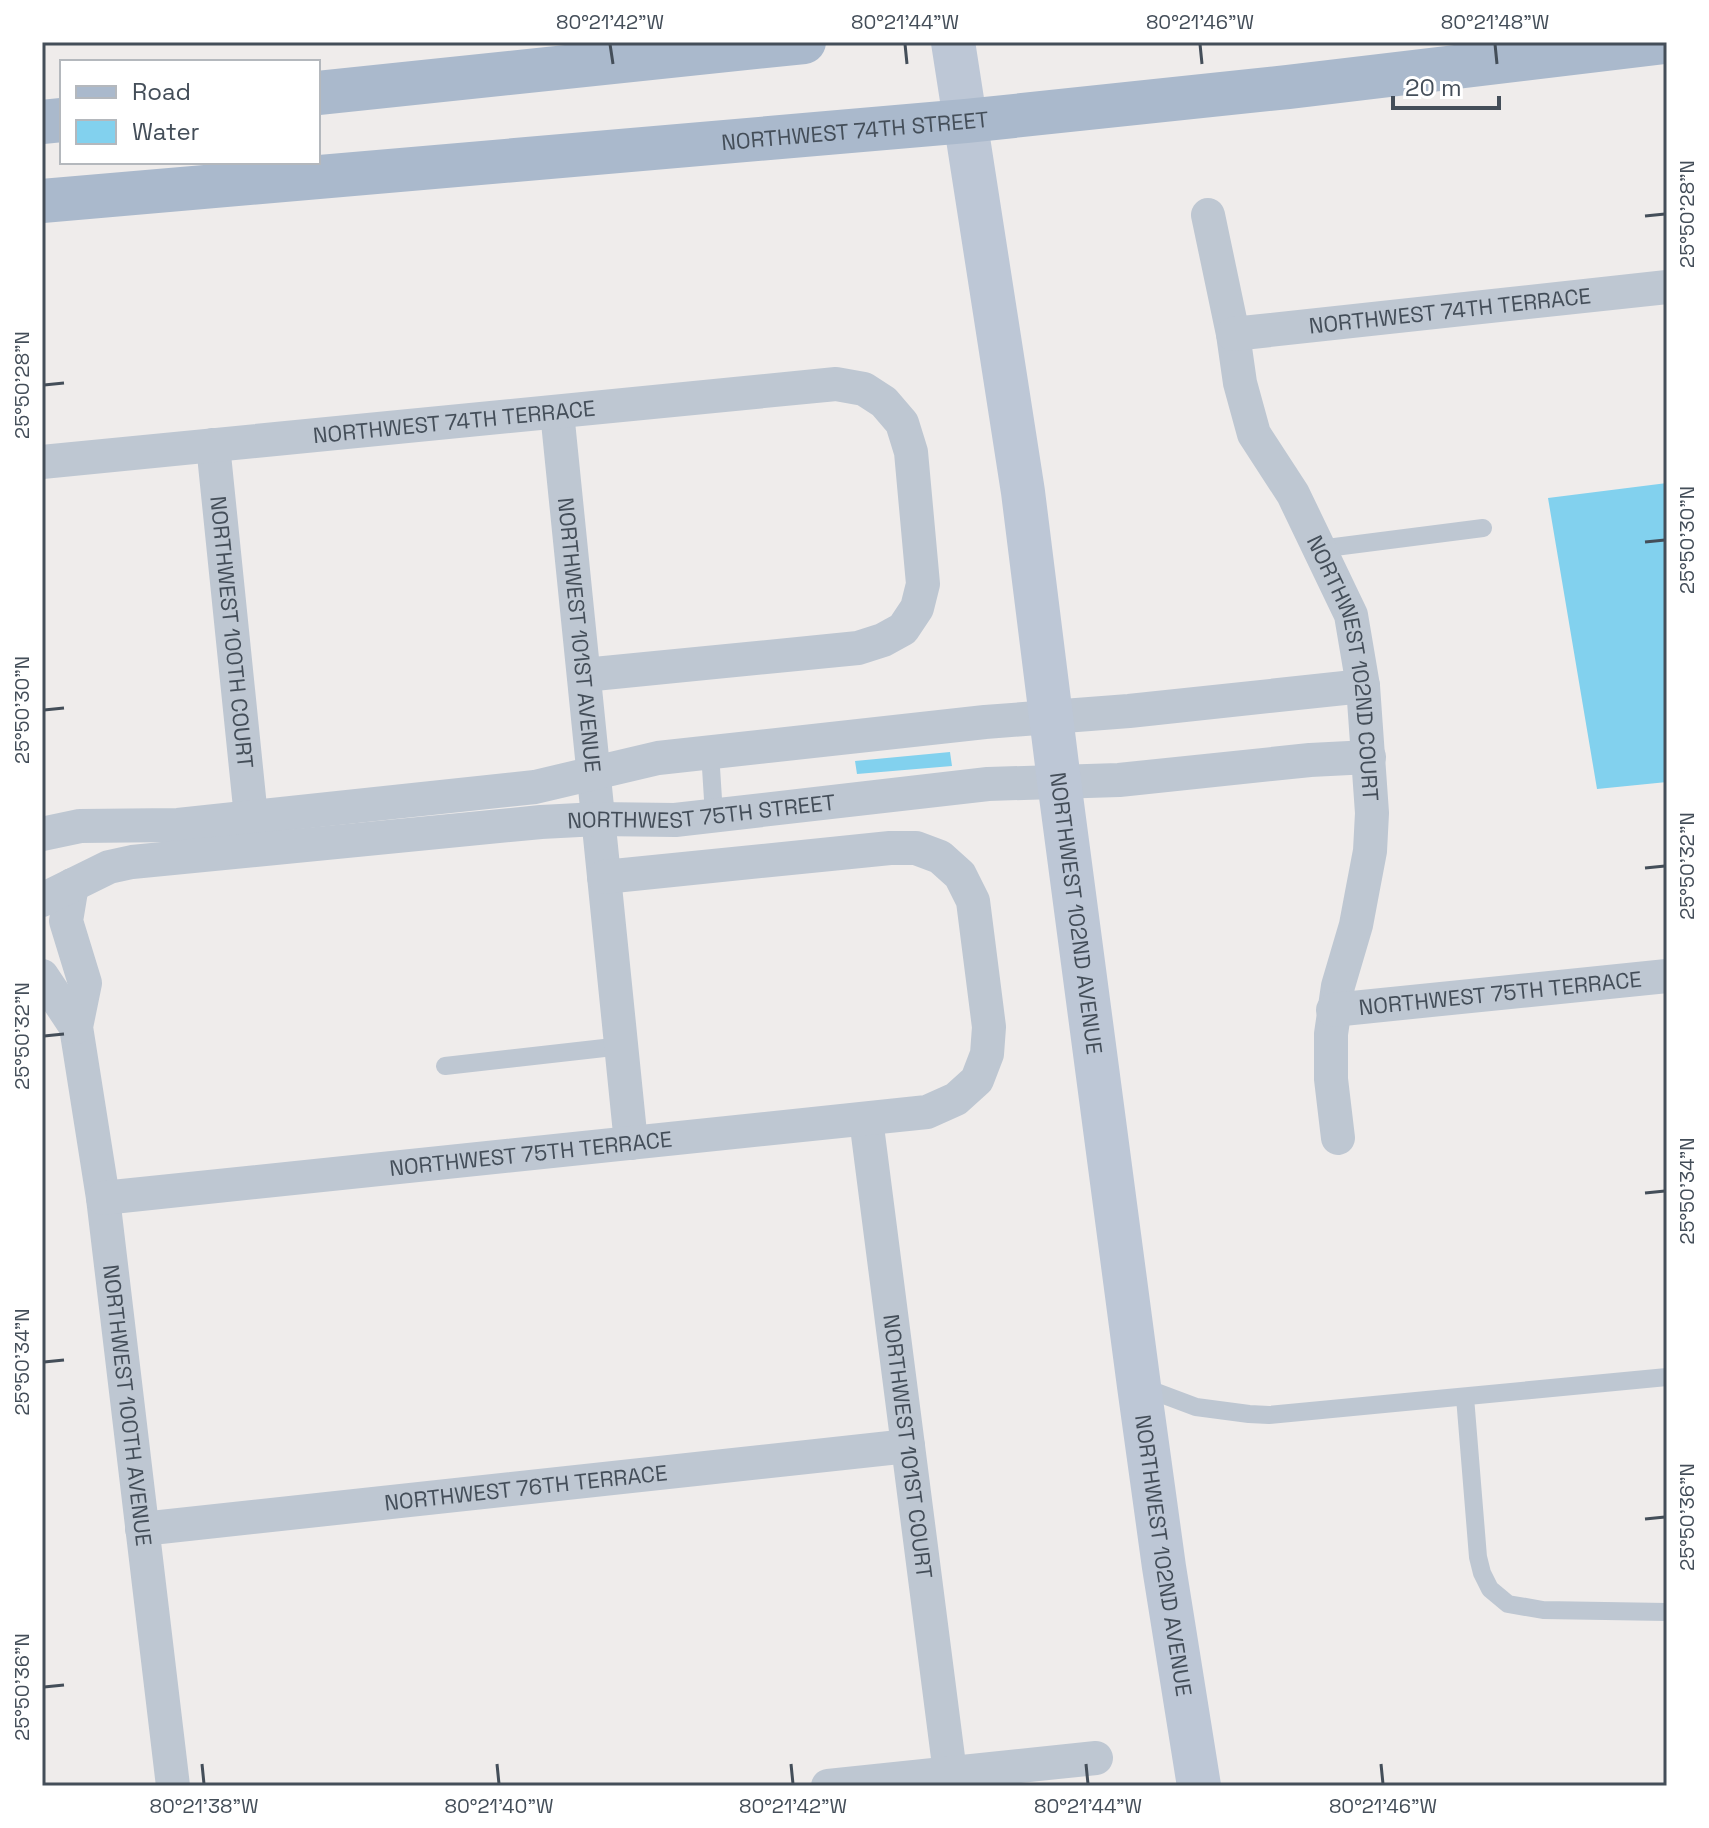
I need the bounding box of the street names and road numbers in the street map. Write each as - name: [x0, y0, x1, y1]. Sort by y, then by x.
- street label: NORTHWEST 74TH STREET: [720, 105, 990, 156]
- street label: NORTHWEST 74TH TERRACE: [1307, 281, 1592, 340]
- street label: NORTHWEST 74TH TERRACE: [312, 394, 596, 449]
- street label: NORTHWEST 100TH COURT: [204, 495, 260, 770]
- street label: NORTHWEST 101ST AVENUE: [552, 496, 607, 774]
- street label: NORTHWEST 102ND COURT: [1301, 531, 1385, 802]
- street label: NORTHWEST 102ND AVENUE: [1044, 770, 1109, 1056]
- street label: NORTHWEST 75TH STREET: [567, 788, 837, 835]
- street label: NORTHWEST 75TH TERRACE: [1357, 965, 1643, 1021]
- street label: NORTHWEST 75TH TERRACE: [388, 1125, 673, 1182]
- street label: NORTHWEST 100TH AVENUE: [97, 1263, 158, 1548]
- street label: NORTHWEST 101ST COURT: [877, 1312, 939, 1580]
- street label: NORTHWEST 102ND AVENUE: [1129, 1413, 1198, 1698]
- street label: NORTHWEST 76TH TERRACE: [383, 1458, 669, 1517]

